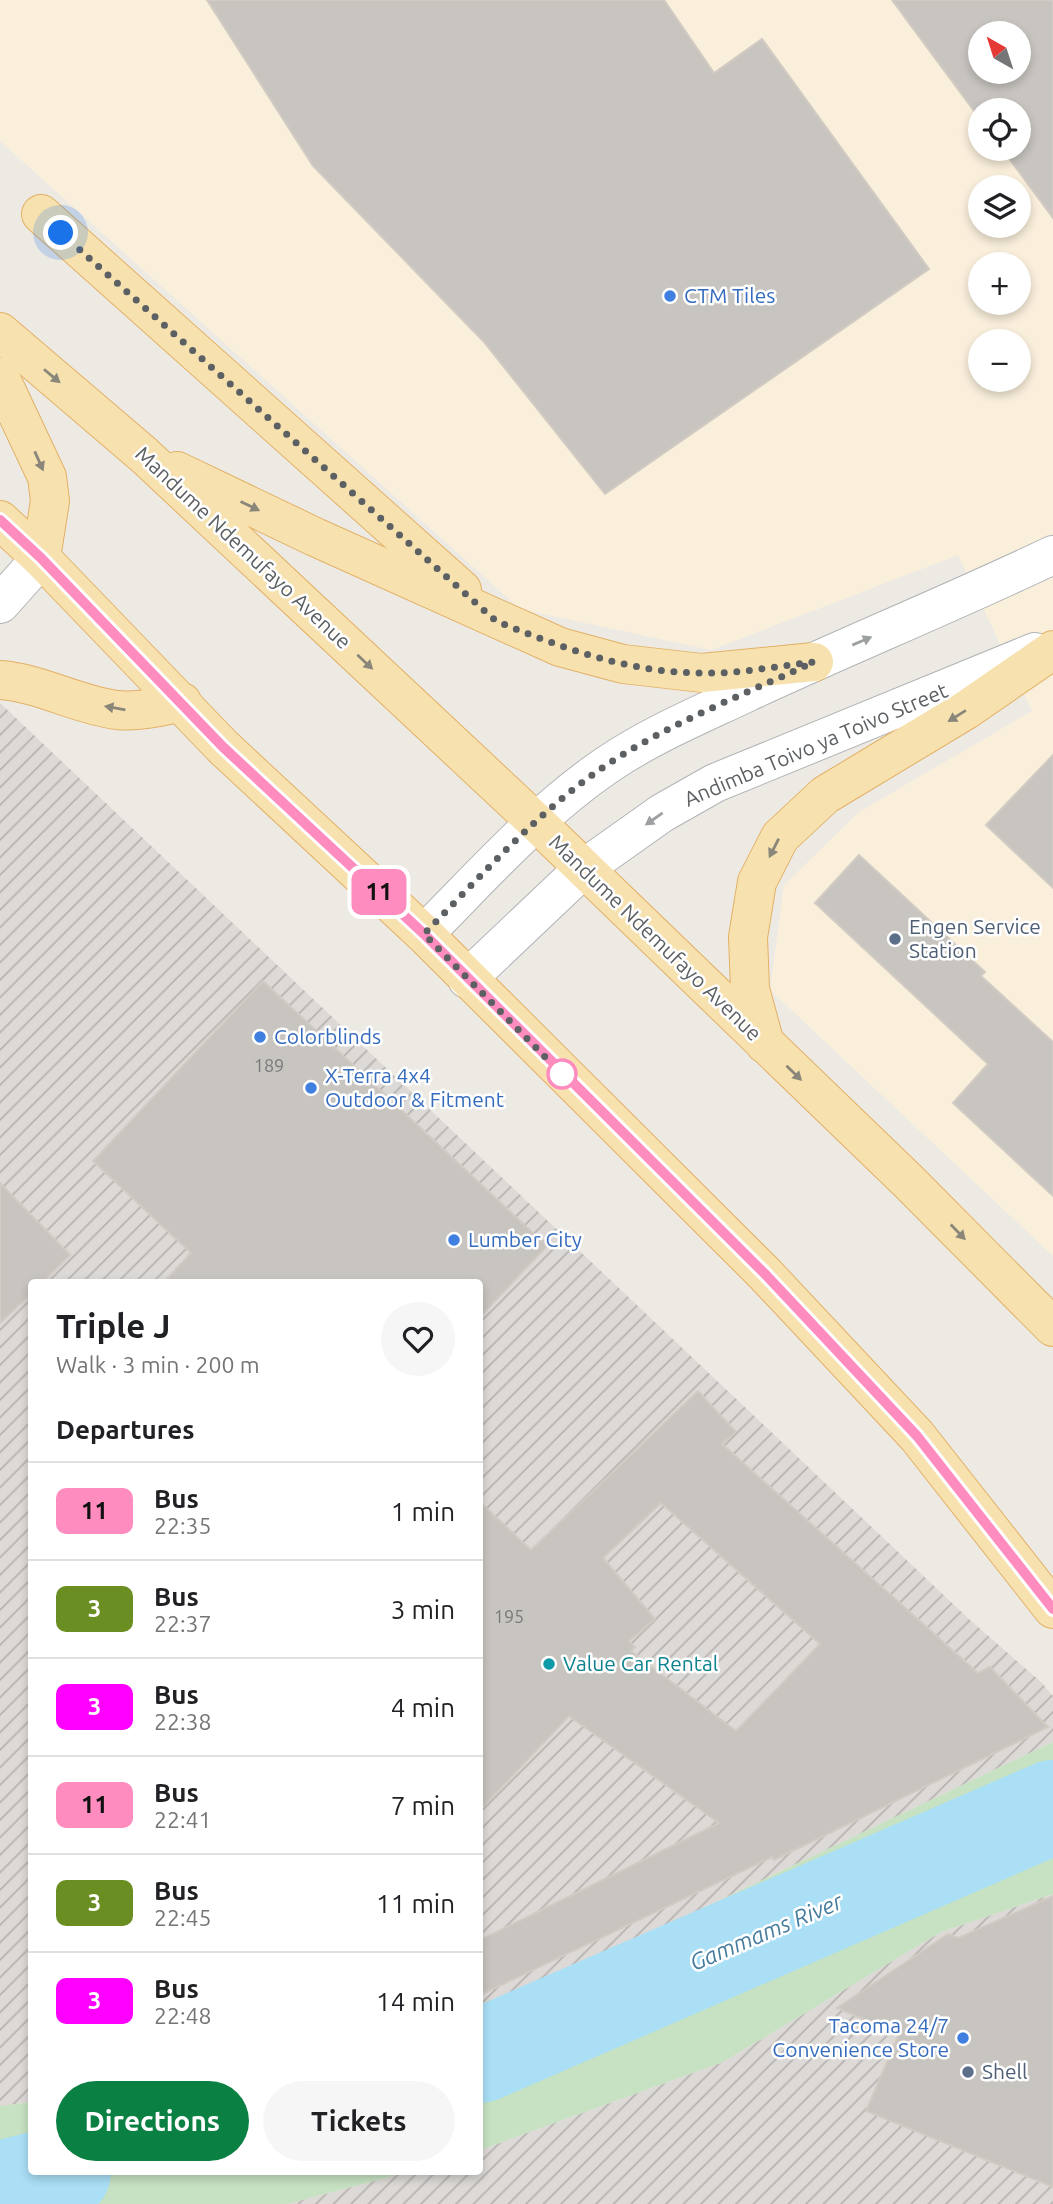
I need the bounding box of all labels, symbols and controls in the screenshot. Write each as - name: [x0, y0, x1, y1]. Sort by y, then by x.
- north arrow: [968, 21, 1031, 84]
- map controls: [968, 21, 1031, 392]
- button: locate: [968, 98, 1031, 161]
- button: layers: [968, 175, 1031, 238]
- your location: [43, 215, 78, 250]
- button: +: [968, 252, 1031, 315]
- place label: CTM Tiles: [684, 283, 775, 307]
- marker: CTM Tiles: [662, 288, 678, 304]
- button: −: [968, 329, 1031, 392]
- one-way arrow: [43, 368, 61, 384]
- street label: Mandume Ndemufayo Avenue: [131, 441, 356, 653]
- one-way arrow: [33, 451, 45, 471]
- one-way arrow: [240, 500, 260, 512]
- one-way arrow: [852, 636, 873, 647]
- one-way arrow: [356, 653, 373, 669]
- street label: Andimba Toivo ya Toivo Street: [680, 678, 951, 811]
- one-way arrow: [104, 702, 126, 713]
- one-way arrow: [947, 710, 966, 723]
- one-way arrow: [645, 812, 663, 826]
- street label: Mandume Ndemufayo Avenue: [545, 829, 767, 1045]
- one-way arrow: [769, 838, 780, 858]
- line badge: 11: [348, 869, 410, 915]
- text: 11: [365, 878, 393, 905]
- place label: Engen Service Station: [909, 914, 1041, 962]
- marker: Engen Service Station: [887, 931, 903, 947]
- place label: Colorblinds: [274, 1024, 381, 1048]
- marker: Colorblinds: [252, 1029, 268, 1045]
- house number: 189: [254, 1055, 284, 1075]
- unlabelled marker: [547, 1059, 577, 1089]
- place label: X-Terra 4x4 Outdoor & Fitment: [325, 1063, 504, 1111]
- one-way arrow: [785, 1065, 802, 1081]
- marker: X-Terra 4x4 Outdoor & Fitment: [303, 1080, 319, 1096]
- one-way arrow: [949, 1223, 966, 1240]
- place label: Lumber City: [468, 1227, 582, 1251]
- marker: Lumber City: [446, 1232, 462, 1248]
- button: heart: [381, 1302, 455, 1376]
- text: Triple J: [56, 1307, 170, 1344]
- text: Walk · 3 min · 200 m: [56, 1352, 260, 1377]
- text: Departures: [56, 1415, 194, 1444]
- text: Bus: [154, 1484, 199, 1513]
- text: 11: [81, 1497, 108, 1524]
- text: 1 min: [391, 1497, 455, 1526]
- text: 22:35: [154, 1513, 212, 1538]
- text: Bus: [154, 1582, 199, 1611]
- text: 3: [88, 1595, 101, 1622]
- text: 3 min: [391, 1595, 455, 1624]
- house number: 195: [494, 1606, 524, 1626]
- text: 22:37: [154, 1611, 212, 1636]
- place label: Value Car Rental: [563, 1651, 718, 1675]
- marker: Value Car Rental: [541, 1656, 557, 1672]
- text: Bus: [154, 1680, 199, 1709]
- text: 3: [88, 1693, 101, 1720]
- text: 4 min: [391, 1693, 455, 1722]
- text: 22:38: [154, 1709, 212, 1734]
- text: Bus: [154, 1778, 199, 1807]
- text: 11: [81, 1791, 108, 1818]
- text: 7 min: [391, 1791, 455, 1820]
- text: 22:41: [154, 1807, 212, 1832]
- text: Bus: [154, 1876, 199, 1905]
- water label: Gammams River: [686, 1888, 847, 1975]
- text: 3: [88, 1889, 101, 1916]
- text: 11 min: [376, 1889, 455, 1918]
- text: 22:45: [154, 1905, 212, 1930]
- text: Bus: [154, 1974, 199, 2003]
- text: 3: [88, 1987, 101, 2014]
- text: 14 min: [376, 1987, 455, 2016]
- text: 22:48: [154, 2003, 212, 2028]
- place label: Tacoma 24/7 Convenience Store: [772, 2013, 949, 2061]
- marker: Tacoma 24/7 Convenience Store: [955, 2030, 971, 2046]
- place label: Shell: [982, 2059, 1028, 2083]
- marker: Shell: [960, 2064, 976, 2080]
- button: Directions: [56, 2081, 249, 2161]
- button: Tickets: [263, 2081, 455, 2161]

